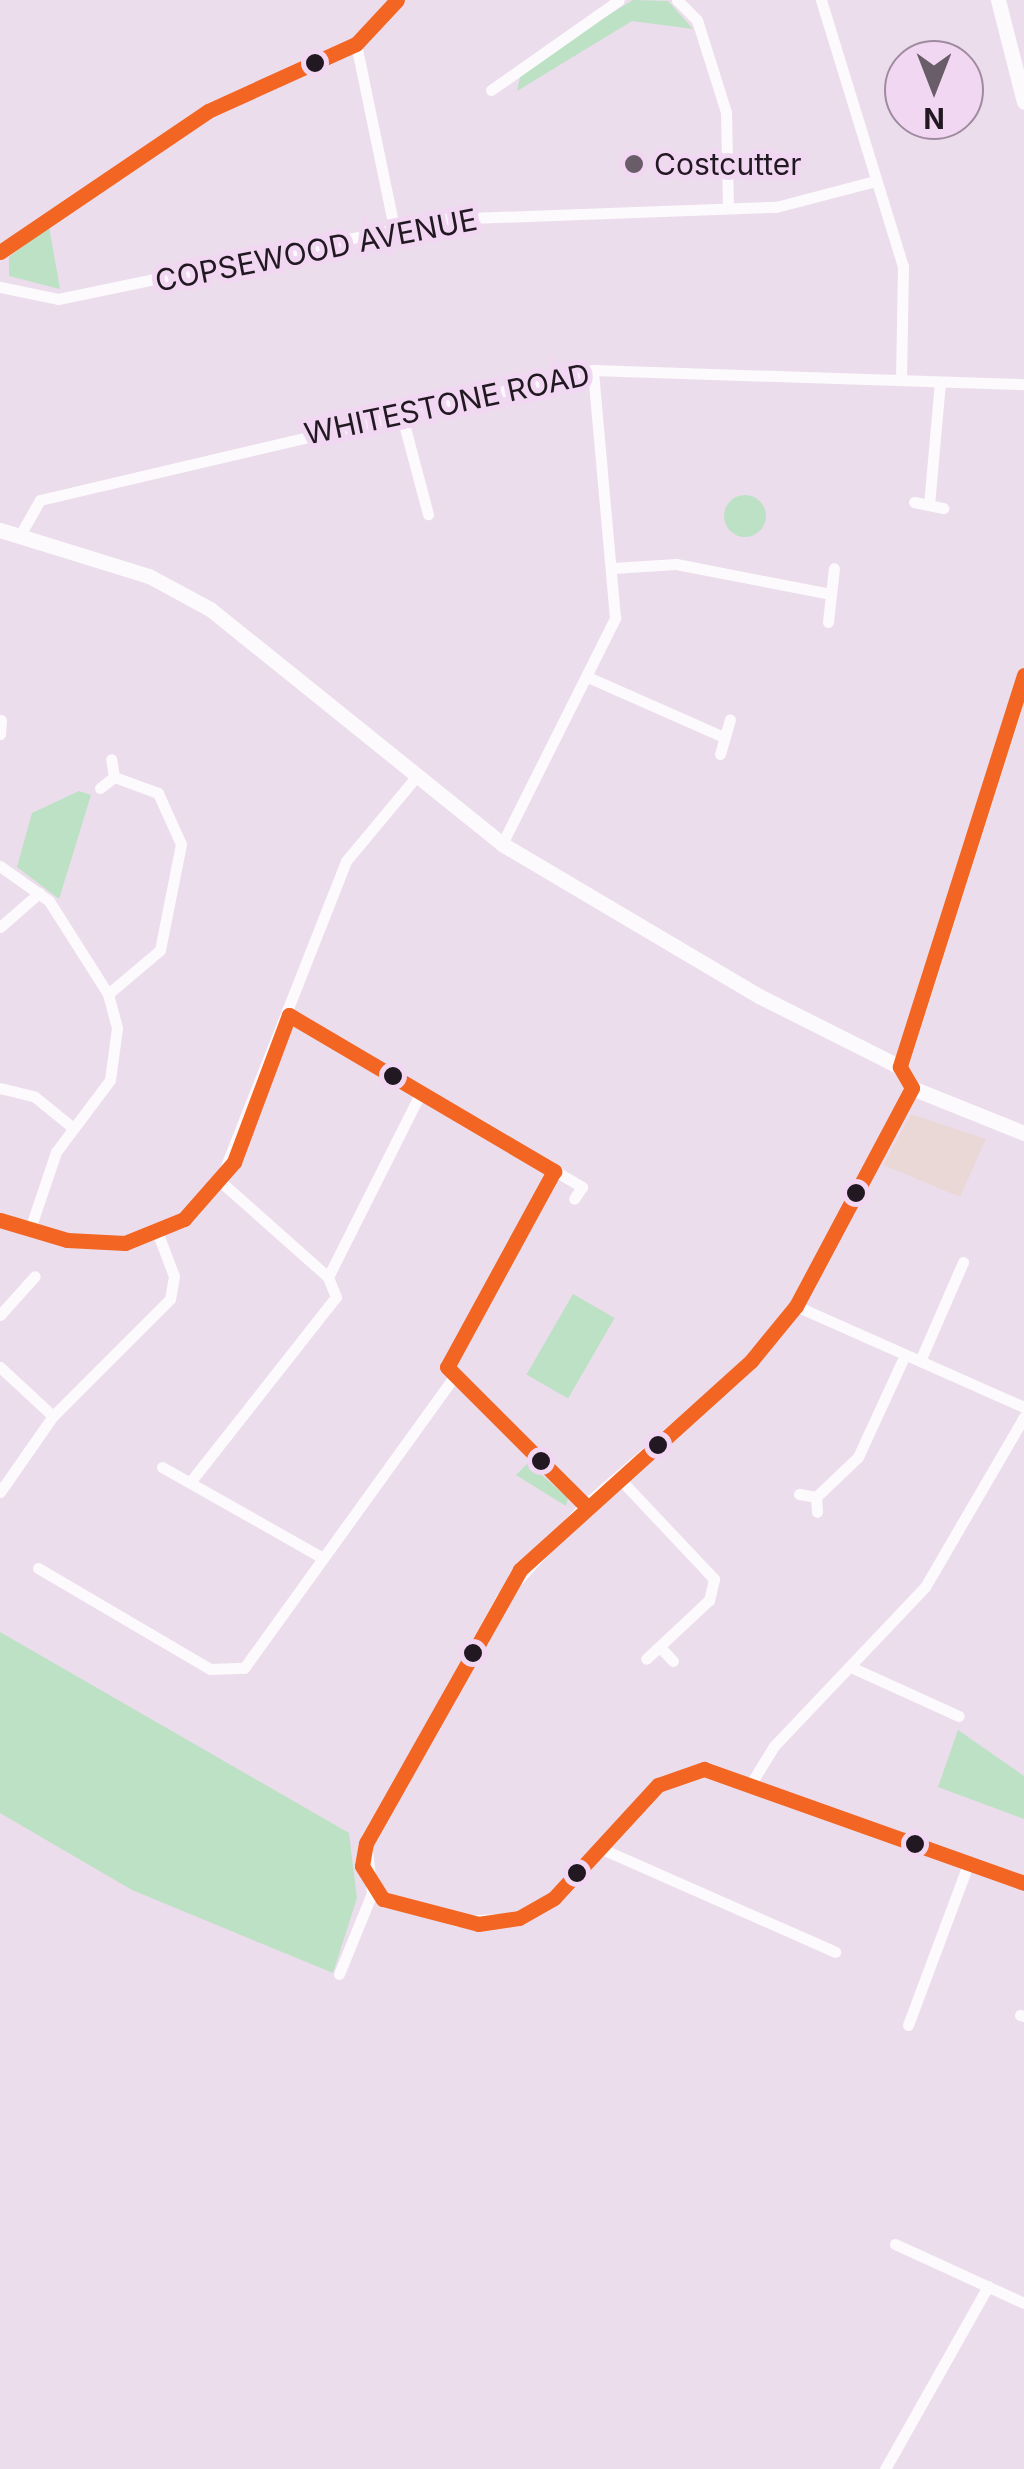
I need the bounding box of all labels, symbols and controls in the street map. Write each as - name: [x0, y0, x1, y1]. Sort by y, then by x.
- north arrow: [884, 40, 984, 140]
- unlabelled marker: [305, 53, 325, 73]
- text: N: [923, 101, 945, 135]
- place label: Costcutter: [654, 146, 802, 182]
- marker: Costcutter: [623, 153, 645, 175]
- street label: COPSEWOOD AVENUE: [152, 201, 480, 299]
- street label: WHITESTONE ROAD: [301, 356, 593, 452]
- unlabelled marker: [383, 1066, 403, 1086]
- unlabelled marker: [846, 1183, 866, 1203]
- unlabelled marker: [648, 1435, 668, 1455]
- unlabelled marker: [531, 1451, 551, 1471]
- unlabelled marker: [463, 1643, 483, 1663]
- unlabelled marker: [905, 1834, 925, 1854]
- unlabelled marker: [567, 1863, 587, 1883]

